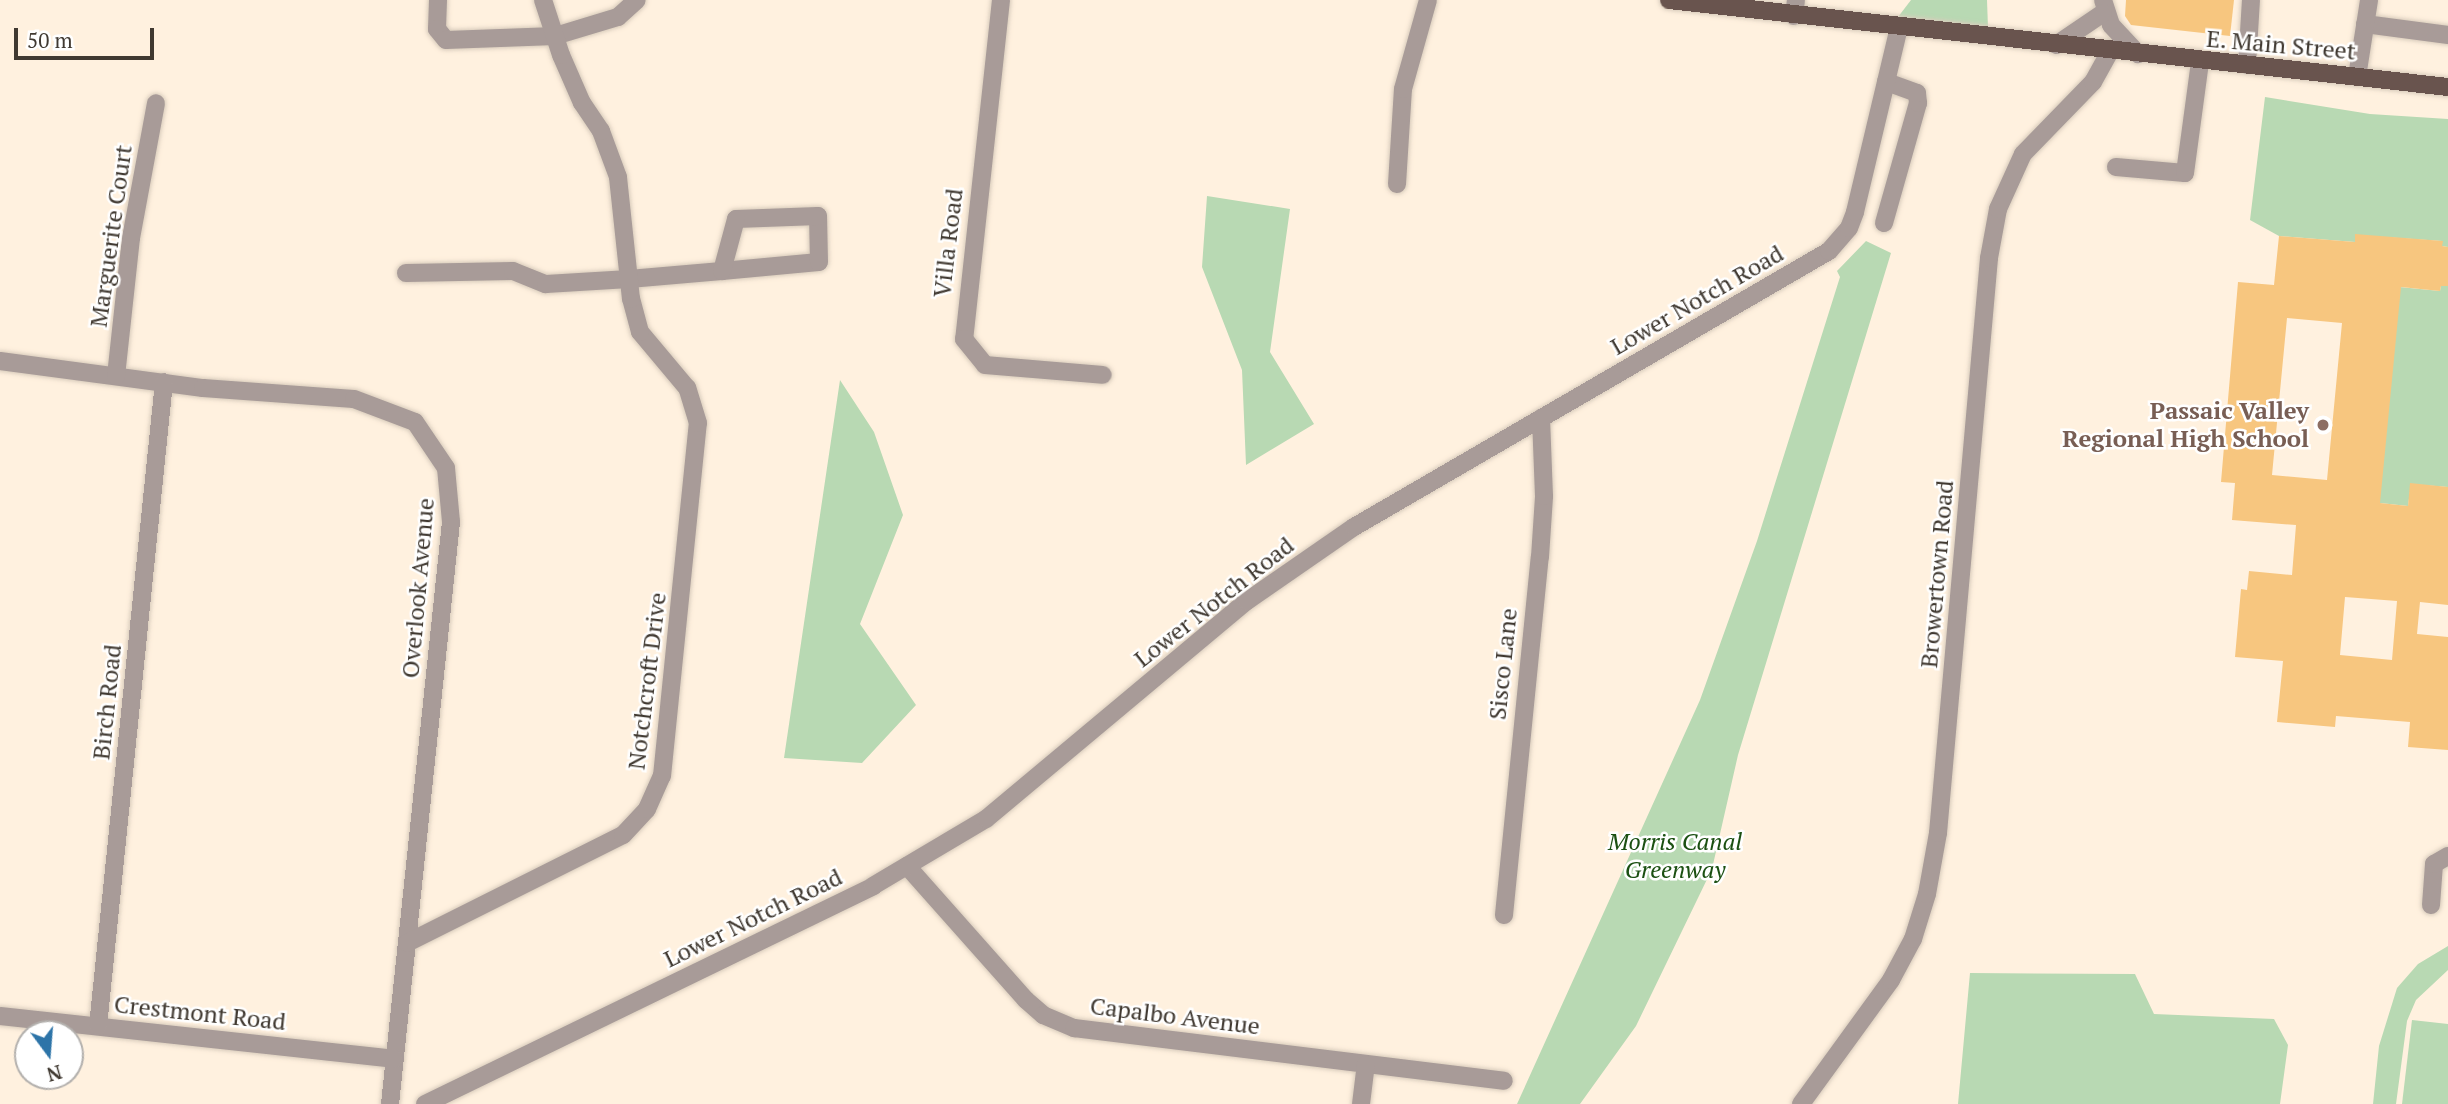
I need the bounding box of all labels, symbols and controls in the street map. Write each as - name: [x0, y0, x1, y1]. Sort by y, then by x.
- scale bar: [18, 14, 158, 58]
- street label: E. Main Street: [2205, 24, 2357, 66]
- text: 50 m: [27, 26, 73, 54]
- street label: Marguerite Court: [84, 143, 138, 329]
- street label: Villa Road: [927, 187, 969, 299]
- street label: Lower Notch Road: [1606, 239, 1788, 361]
- place label: Passaic Valley Regional High School: [2062, 397, 2309, 453]
- marker: Passaic Valley Regional High School: [2315, 417, 2331, 433]
- street label: Browertown Road: [1914, 479, 1960, 669]
- street label: Overlook Avenue: [396, 496, 440, 680]
- street label: Lower Notch Road: [1128, 531, 1300, 673]
- street label: Notchcroft Drive: [622, 591, 672, 771]
- street label: Sisco Lane: [1483, 607, 1523, 721]
- street label: Birch Road: [87, 643, 127, 761]
- park label: Morris Canal Greenway: [1608, 828, 1742, 884]
- street label: Lower Notch Road: [659, 862, 847, 974]
- street label: Crestmont Road: [113, 990, 287, 1036]
- street label: Capalbo Avenue: [1088, 991, 1262, 1041]
- north arrow: [14, 1020, 84, 1090]
- text: N: [44, 1060, 65, 1088]

